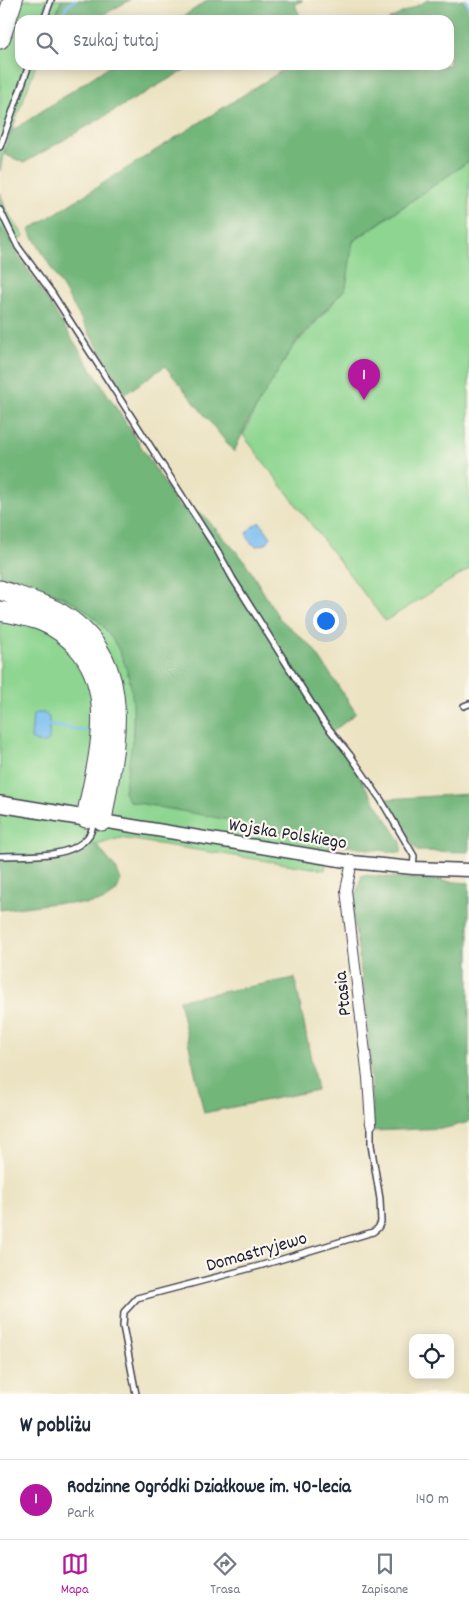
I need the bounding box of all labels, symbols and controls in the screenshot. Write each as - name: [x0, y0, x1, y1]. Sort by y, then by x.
- search box: [15, 15, 454, 70]
- icon: search: [33, 29, 61, 57]
- text: Szukaj tutaj: [73, 29, 159, 56]
- pin: 1: [348, 359, 380, 400]
- your location: [313, 608, 339, 634]
- street label: Wojska Polskiego: [226, 813, 349, 858]
- street label: Ptasia: [329, 969, 360, 1017]
- street label: Domastryjewo: [203, 1226, 311, 1281]
- map controls: [409, 1334, 454, 1379]
- button: locate: [409, 1334, 454, 1379]
- text: W pobliżu: [20, 1412, 91, 1442]
- text: Rodzinne Ogródki Działkowe im. 40-lecia: [67, 1475, 351, 1502]
- text: 1: [34, 1488, 38, 1511]
- text: 140 m: [415, 1488, 449, 1511]
- text: Park: [67, 1502, 94, 1525]
- tab: Mapa: [61, 1550, 89, 1600]
- tab: Trasa: [210, 1550, 240, 1600]
- tab: Zapisane: [361, 1550, 408, 1600]

